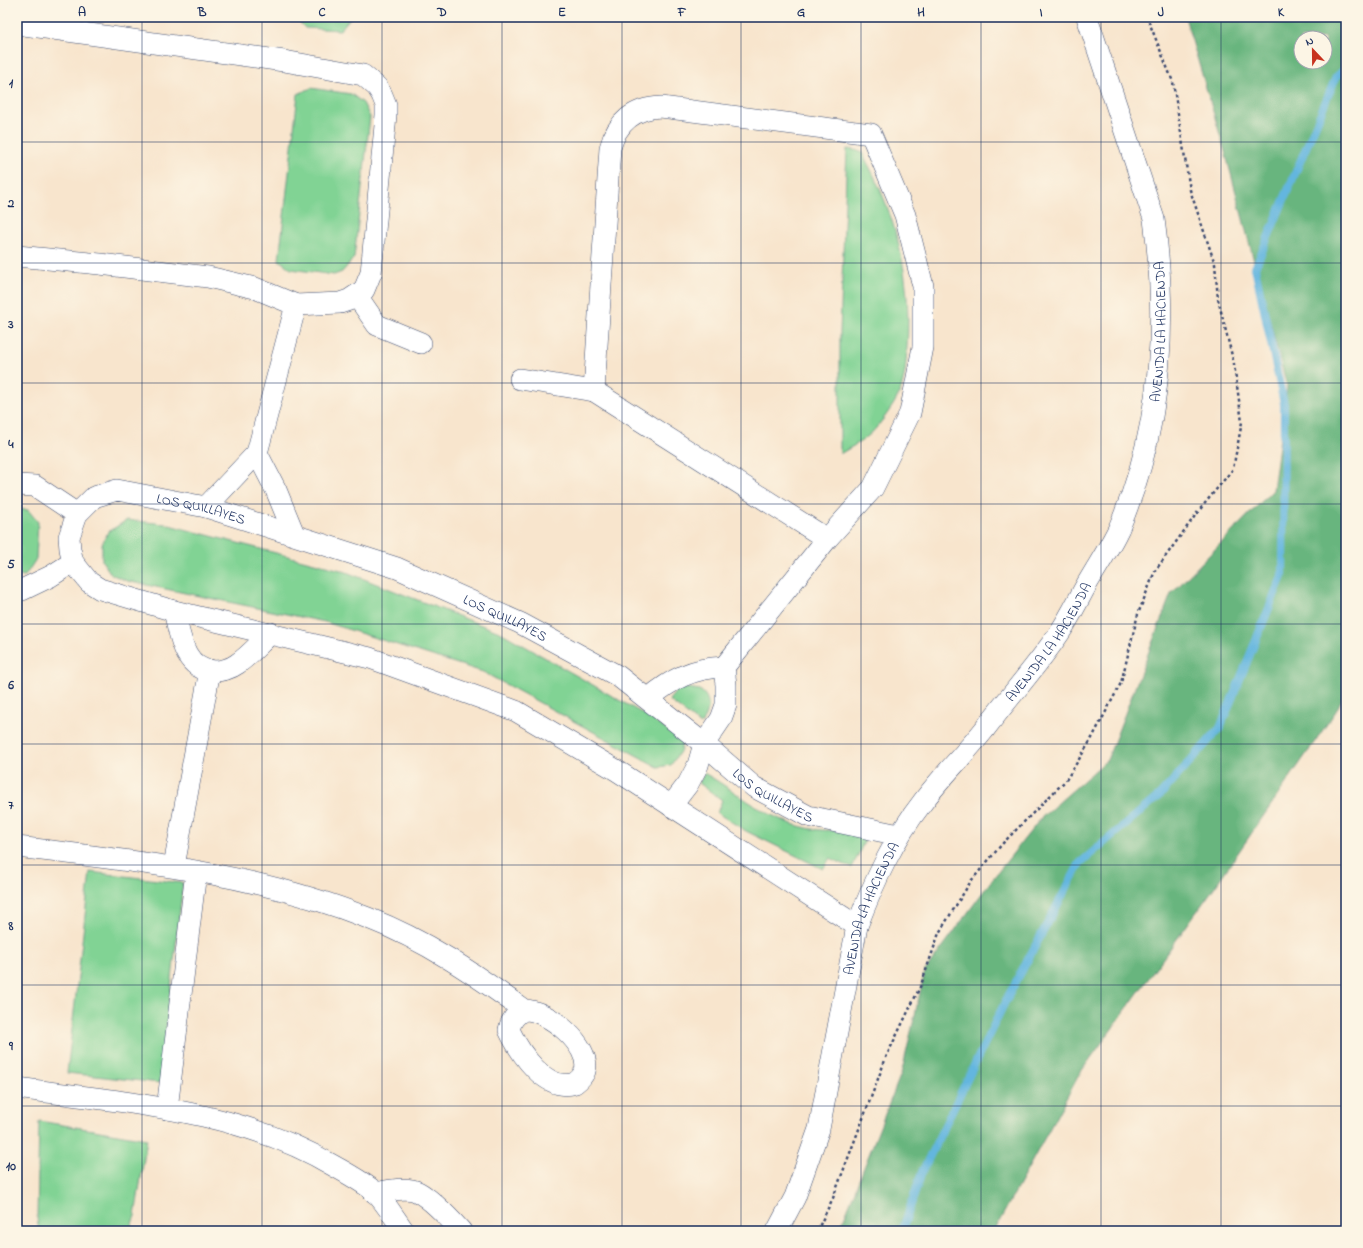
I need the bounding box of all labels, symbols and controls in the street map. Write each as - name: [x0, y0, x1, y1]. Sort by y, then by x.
- text: A: [78, 3, 86, 22]
- text: B: [197, 3, 207, 22]
- text: C: [318, 3, 326, 22]
- text: D: [436, 3, 447, 22]
- text: E: [558, 3, 566, 22]
- text: F: [677, 3, 687, 22]
- text: G: [797, 3, 805, 22]
- text: H: [917, 3, 925, 22]
- text: I: [1039, 3, 1043, 22]
- text: J: [1158, 3, 1164, 22]
- text: K: [1278, 3, 1285, 22]
- north arrow: [1293, 30, 1333, 70]
- text: N: [1303, 33, 1316, 50]
- text: 1: [9, 74, 14, 93]
- text: 2: [7, 194, 15, 213]
- street label: AVENIDA LA HACIENDA: [1145, 260, 1173, 403]
- text: 3: [7, 315, 14, 334]
- text: 4: [7, 435, 14, 454]
- street label: LOS QUILLAYES: [155, 489, 248, 531]
- text: 5: [7, 555, 15, 574]
- street label: AVENIDA LA HACIENDA: [1001, 579, 1098, 707]
- street label: LOS QUILLAYES: [459, 590, 551, 648]
- text: 6: [7, 676, 14, 695]
- street label: LOS QUILLAYES: [727, 764, 814, 829]
- text: 7: [8, 796, 14, 815]
- street label: AVENIDA LA HACIENDA: [839, 839, 906, 977]
- text: 8: [8, 917, 14, 936]
- text: 9: [8, 1037, 14, 1056]
- text: 10: [6, 1157, 16, 1176]

